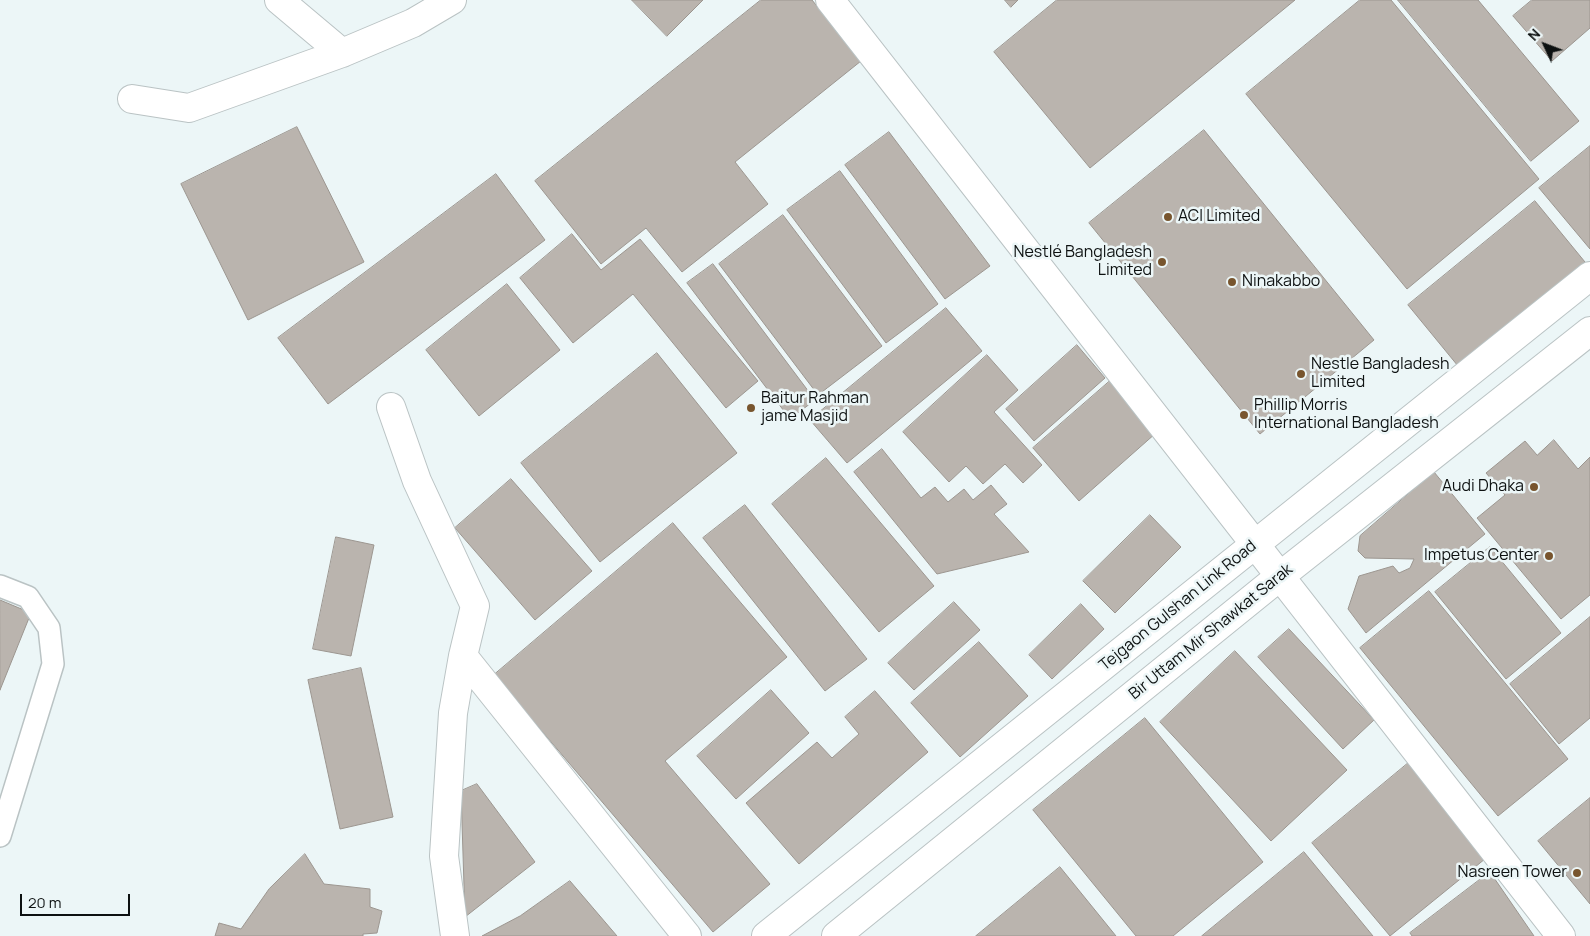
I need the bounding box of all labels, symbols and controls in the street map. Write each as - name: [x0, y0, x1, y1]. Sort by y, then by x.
- north arrow: [1520, 20, 1570, 70]
- text: N: [1523, 24, 1544, 45]
- place label: ACI Limited: [1178, 207, 1260, 227]
- marker: ACI Limited: [1162, 211, 1174, 223]
- place label: Nestlé Bangladesh Limited: [1014, 243, 1152, 281]
- marker: Nestlé Bangladesh Limited: [1156, 256, 1168, 268]
- place label: Ninakabbo: [1242, 272, 1320, 292]
- marker: Ninakabbo: [1226, 276, 1238, 288]
- place label: Nestle Bangladesh Limited: [1311, 355, 1449, 393]
- marker: Nestle Bangladesh Limited: [1295, 368, 1307, 380]
- place label: Baitur Rahman jame Masjid: [761, 389, 869, 427]
- place label: Phillip Morris International Bangladesh: [1254, 396, 1439, 434]
- marker: Baitur Rahman jame Masjid: [745, 402, 757, 414]
- marker: Phillip Morris International Bangladesh: [1238, 409, 1250, 421]
- place label: Audi Dhaka: [1442, 477, 1524, 497]
- marker: Audi Dhaka: [1528, 481, 1540, 493]
- street label: Tejgaon Gulshan Link Road: [1096, 537, 1260, 675]
- place label: Impetus Center: [1424, 546, 1539, 566]
- marker: Impetus Center: [1543, 550, 1555, 562]
- street label: Bir Uttam Mir Shawkat Sarak: [1125, 560, 1297, 704]
- place label: Nasreen Tower: [1457, 863, 1567, 883]
- marker: Nasreen Tower: [1571, 867, 1583, 879]
- scale bar: [22, 884, 132, 916]
- text: 20 m: [28, 892, 61, 913]

